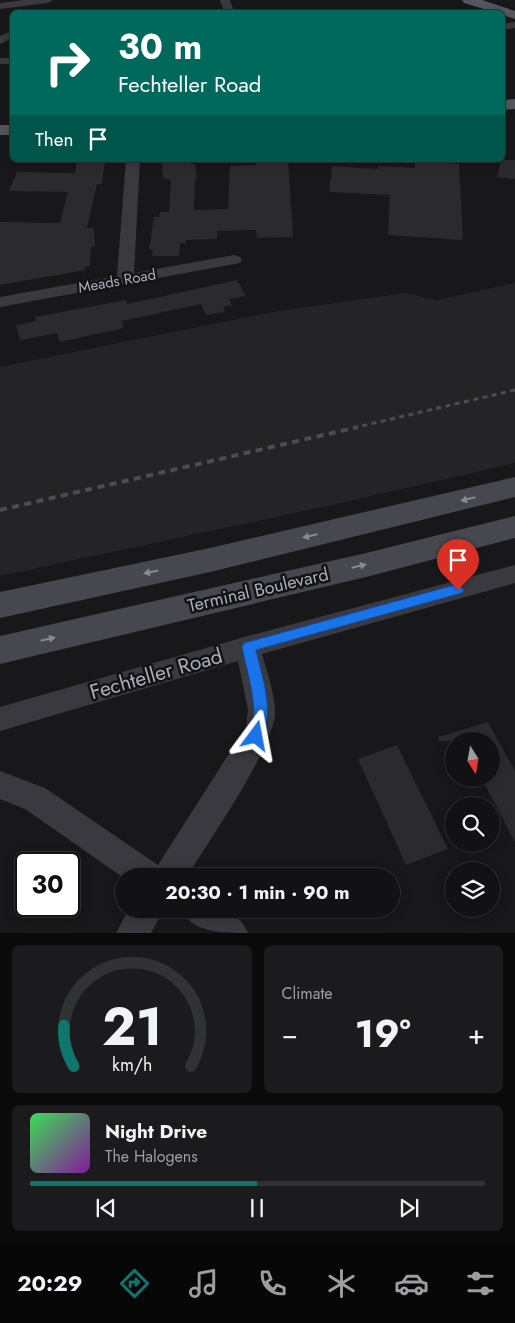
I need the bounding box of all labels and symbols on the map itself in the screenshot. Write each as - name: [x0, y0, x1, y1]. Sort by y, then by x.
- street label: Meads Road: [76, 263, 158, 299]
- one-way arrow: [460, 495, 475, 503]
- one-way arrow: [302, 532, 317, 540]
- pin: [437, 539, 479, 590]
- street label: Terminal Boulevard: [185, 561, 331, 619]
- one-way arrow: [352, 562, 367, 570]
- one-way arrow: [143, 569, 159, 577]
- one-way arrow: [40, 635, 55, 643]
- street label: Fechteller Road: [86, 641, 226, 707]
- position arrow: [229, 709, 281, 761]
- north arrow: [445, 732, 500, 788]
- speed limit sign: 30: [15, 852, 80, 917]

